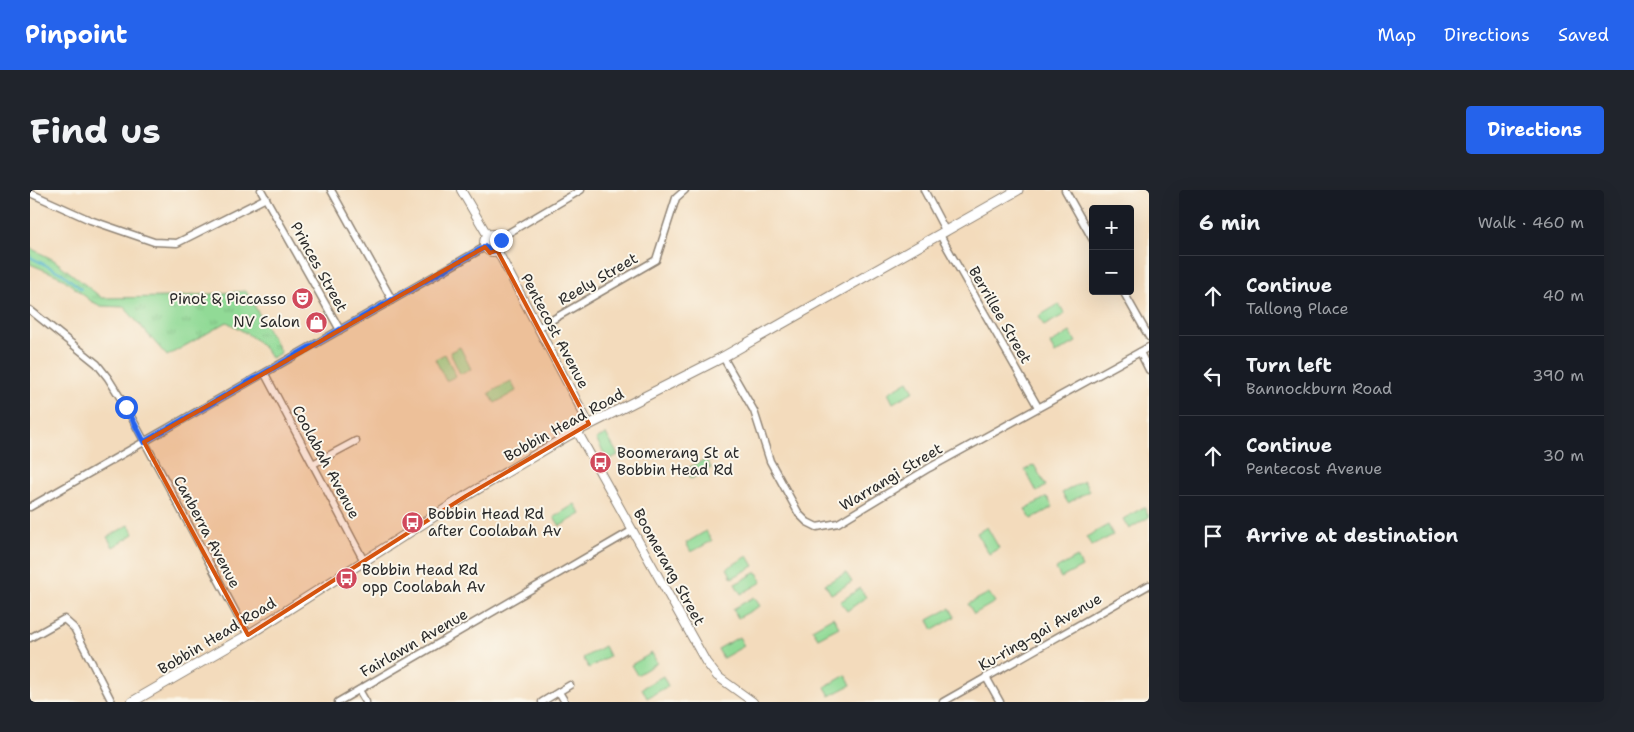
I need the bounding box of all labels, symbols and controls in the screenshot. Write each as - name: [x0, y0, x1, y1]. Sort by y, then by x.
- text: Pinpoint: [25, 19, 127, 51]
- text: Map: [1378, 23, 1416, 47]
- text: Directions: [1444, 23, 1530, 47]
- text: Saved: [1558, 23, 1609, 47]
- button: Directions: [1466, 106, 1604, 154]
- text: Find us: [30, 107, 161, 154]
- map controls: [1089, 205, 1134, 295]
- button: +: [1089, 205, 1134, 250]
- text: 6 min: [1199, 209, 1260, 237]
- text: Walk · 460 m: [1478, 212, 1584, 233]
- street label: Princes Street: [286, 218, 352, 316]
- route end: [490, 229, 513, 252]
- street label: Reely Street: [555, 248, 641, 310]
- button: −: [1089, 250, 1134, 295]
- street label: Berrillee Street: [964, 263, 1036, 367]
- street label: Pentecost Avenue: [516, 270, 594, 392]
- text: Continue: [1246, 273, 1332, 298]
- icon: ahead: [1199, 282, 1227, 310]
- text: 40 m: [1542, 285, 1584, 306]
- theatre icon: Pinot & Piccasso: [290, 287, 314, 311]
- place label: Pinot & Piccasso: [169, 289, 286, 309]
- text: Tallong Place: [1246, 298, 1349, 319]
- shop icon: NV Salon: [304, 310, 328, 334]
- place label: NV Salon: [233, 312, 300, 332]
- text: Turn left: [1246, 353, 1332, 378]
- icon: left: [1199, 362, 1227, 390]
- text: 390 m: [1532, 365, 1584, 386]
- text: Bannockburn Road: [1246, 378, 1392, 399]
- street label: Bobbin Head Road: [500, 383, 628, 466]
- route start: [115, 396, 138, 419]
- street label: Coolabah Avenue: [288, 402, 364, 522]
- text: Continue: [1246, 433, 1332, 458]
- street label: Warrangi Street: [836, 438, 946, 516]
- icon: ahead: [1199, 442, 1227, 470]
- place label: Boomerang St at Bobbin Head Rd: [617, 443, 739, 480]
- text: 30 m: [1543, 445, 1584, 466]
- bus stop icon: Boomerang St at Bobbin Head Rd: [589, 450, 613, 474]
- text: Pentecost Avenue: [1246, 458, 1382, 479]
- street label: Canberra Avenue: [169, 472, 245, 592]
- place label: Bobbin Head Rd after Coolabah Av: [428, 504, 561, 541]
- street label: Boomerang Street: [629, 505, 709, 629]
- bus stop icon: Bobbin Head Rd after Coolabah Av: [400, 511, 424, 535]
- icon: arrive: [1199, 522, 1227, 550]
- text: Arrive at destination: [1246, 523, 1458, 548]
- place label: Bobbin Head Rd opp Coolabah Av: [362, 560, 485, 597]
- bus stop icon: Bobbin Head Rd opp Coolabah Av: [334, 567, 358, 591]
- street label: Ku-ring-gai Avenue: [975, 589, 1105, 675]
- street label: Bobbin Head Road: [154, 593, 280, 679]
- street label: Fairlawn Avenue: [357, 604, 471, 682]

